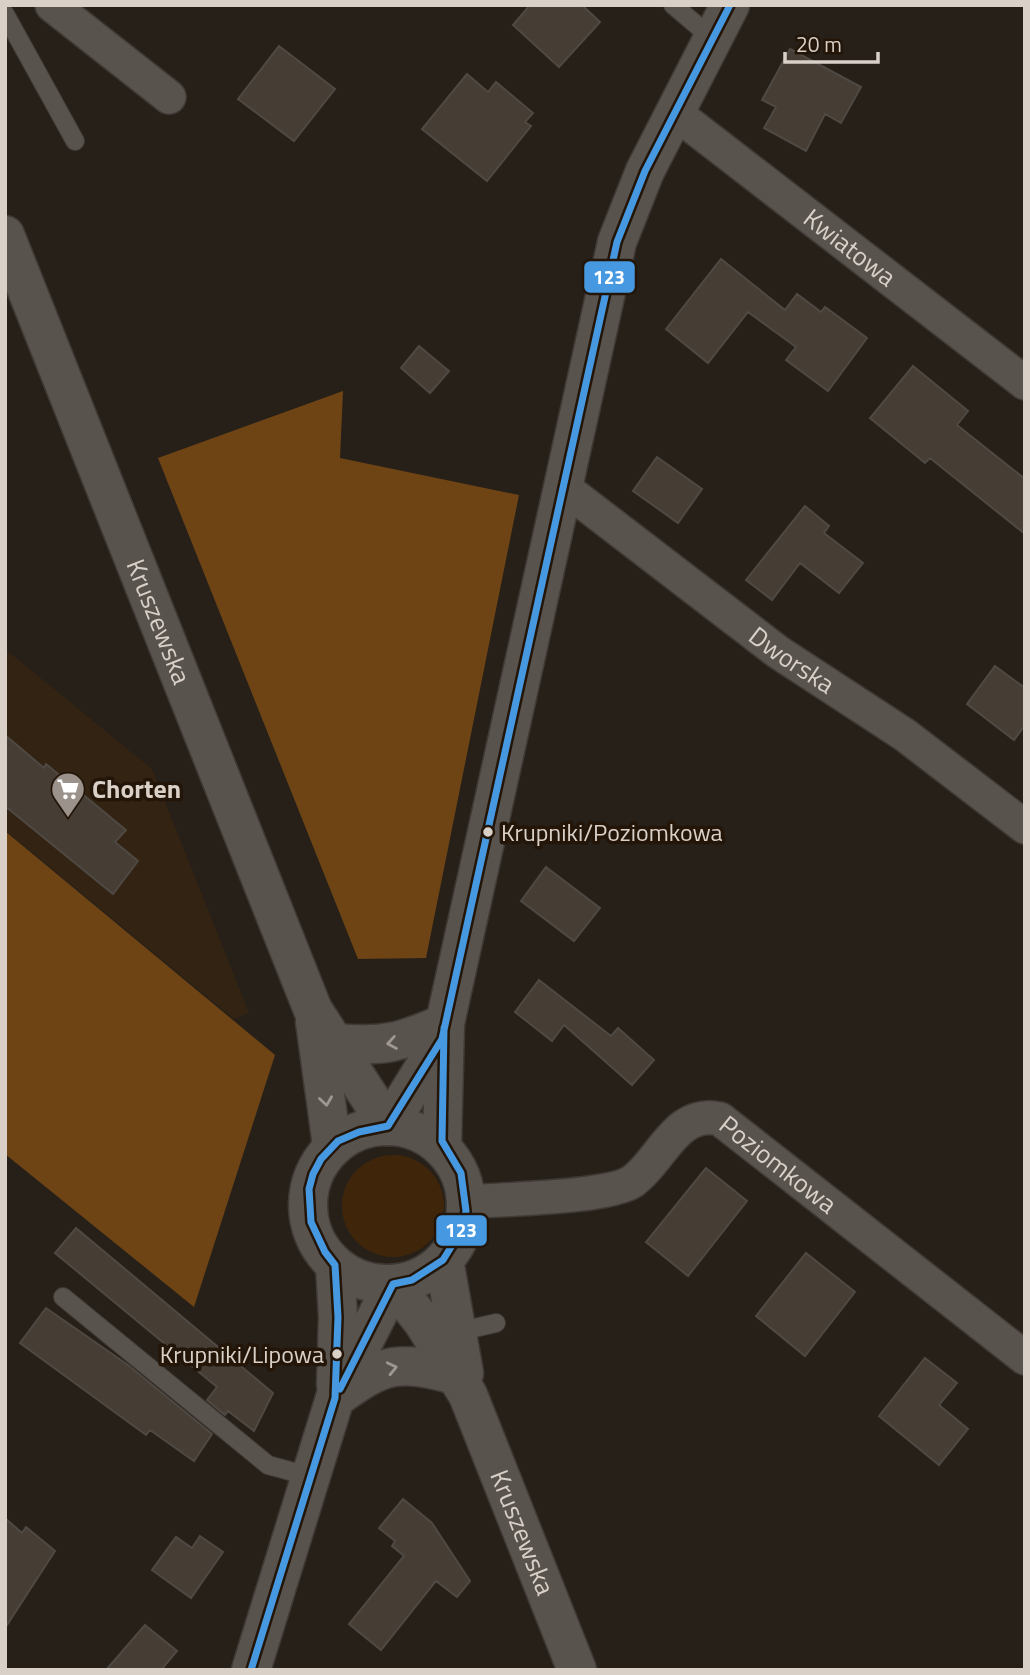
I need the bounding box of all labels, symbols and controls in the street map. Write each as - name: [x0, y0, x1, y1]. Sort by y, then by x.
- scale bar: [785, 21, 878, 65]
- text: 20 m: [796, 28, 842, 60]
- street label: Kwiatowa: [795, 199, 905, 296]
- line badge: 123: [583, 260, 636, 294]
- text: 123: [593, 262, 625, 291]
- street label: Kruszewska: [117, 553, 202, 690]
- street label: Dworska: [741, 616, 843, 703]
- place label: Chorten: [92, 769, 181, 808]
- supermarket icon: Chorten: [49, 770, 87, 819]
- place label: Krupniki/Poziomkowa: [501, 814, 723, 850]
- marker: Krupniki/Poziomkowa: [481, 825, 495, 839]
- one-way arrow: [386, 1035, 398, 1050]
- one-way arrow: [319, 1095, 334, 1107]
- street label: Poziomkowa: [711, 1105, 846, 1223]
- line badge: 123: [435, 1214, 488, 1247]
- text: 123: [445, 1215, 477, 1244]
- place label: Krupniki/Lipowa: [160, 1336, 324, 1372]
- marker: Krupniki/Lipowa: [330, 1347, 344, 1361]
- one-way arrow: [386, 1361, 398, 1376]
- street label: Kruszewska: [481, 1464, 565, 1601]

